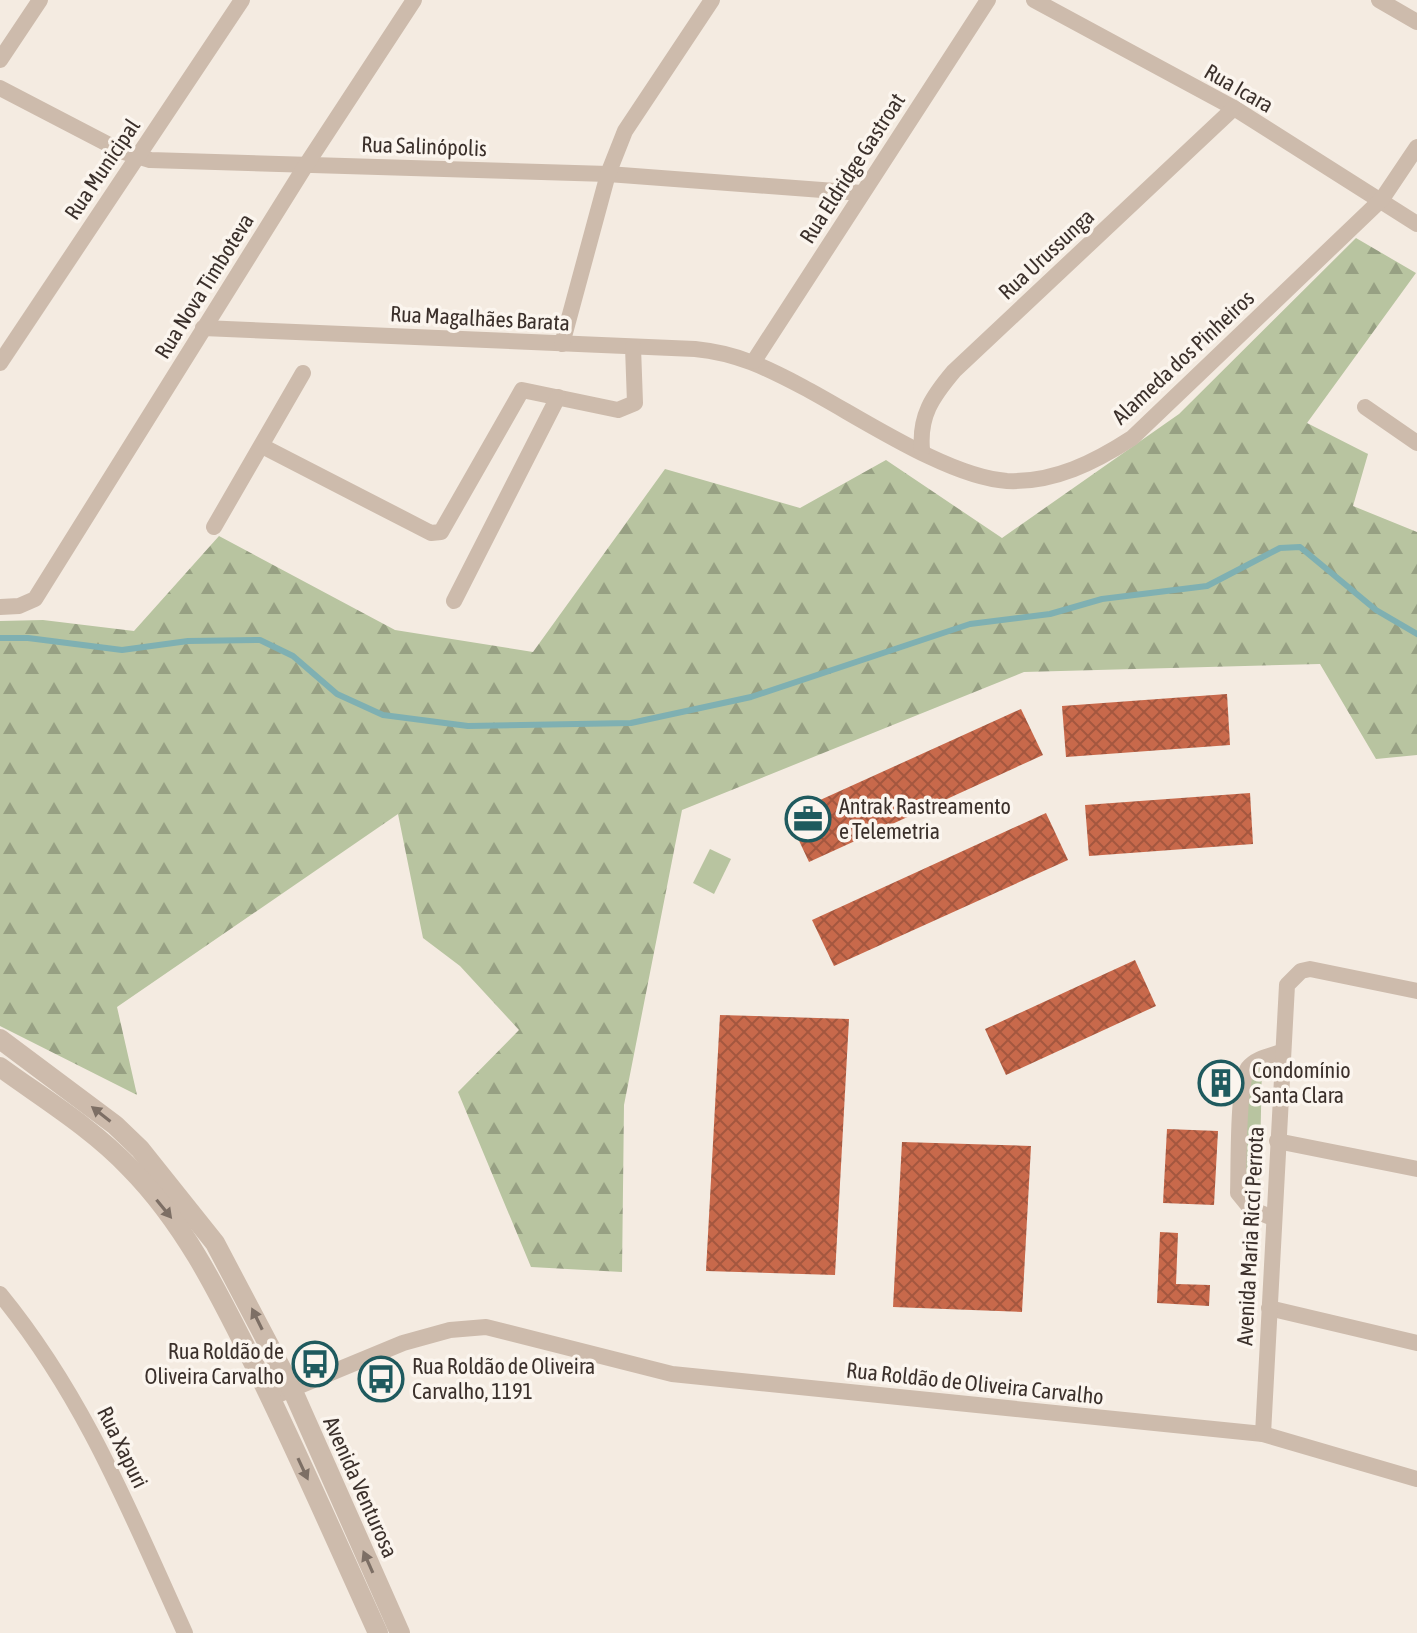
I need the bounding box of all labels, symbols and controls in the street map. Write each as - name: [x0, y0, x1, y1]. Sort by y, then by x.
- street label: Rua Icara: [1200, 58, 1278, 118]
- street label: Rua Eldridge Gastroat: [794, 88, 910, 248]
- street label: Rua Municipal: [59, 114, 145, 224]
- street label: Rua Salinópolis: [361, 131, 487, 161]
- street label: Rua Urussunga: [993, 203, 1099, 305]
- street label: Rua Nova Timboteva: [149, 209, 259, 363]
- street label: Alameda dos Pinheiros: [1107, 285, 1259, 429]
- street label: Rua Magalhães Barata: [389, 300, 571, 336]
- place label: Antrak Rastreamento e Telemetria: [839, 793, 1011, 844]
- office icon: Antrak Rastreamento e Telemetria: [784, 795, 832, 843]
- place label: Condomínio Santa Clara: [1252, 1057, 1351, 1108]
- building icon: Condomínio Santa Clara: [1197, 1059, 1245, 1107]
- one-way arrow: [91, 1106, 111, 1123]
- street label: Avenida Maria Ricci Perrota: [1231, 1126, 1269, 1346]
- one-way arrow: [156, 1198, 173, 1219]
- one-way arrow: [250, 1308, 264, 1331]
- place label: Rua Roldão de Oliveira Carvalho: [145, 1338, 284, 1389]
- bus stop icon: Rua Roldão de Oliveira Carvalho: [291, 1340, 339, 1388]
- place label: Rua Roldão de Oliveira Carvalho, 1191: [412, 1353, 595, 1404]
- bus stop icon: Rua Roldão de Oliveira Carvalho, 1191: [357, 1355, 405, 1403]
- street label: Rua Roldão de Oliveira Carvalho: [845, 1357, 1105, 1409]
- street label: Rua Xapuri: [92, 1402, 154, 1492]
- street label: Avenida Venturosa: [318, 1412, 404, 1562]
- one-way arrow: [296, 1457, 310, 1481]
- one-way arrow: [362, 1550, 375, 1574]

